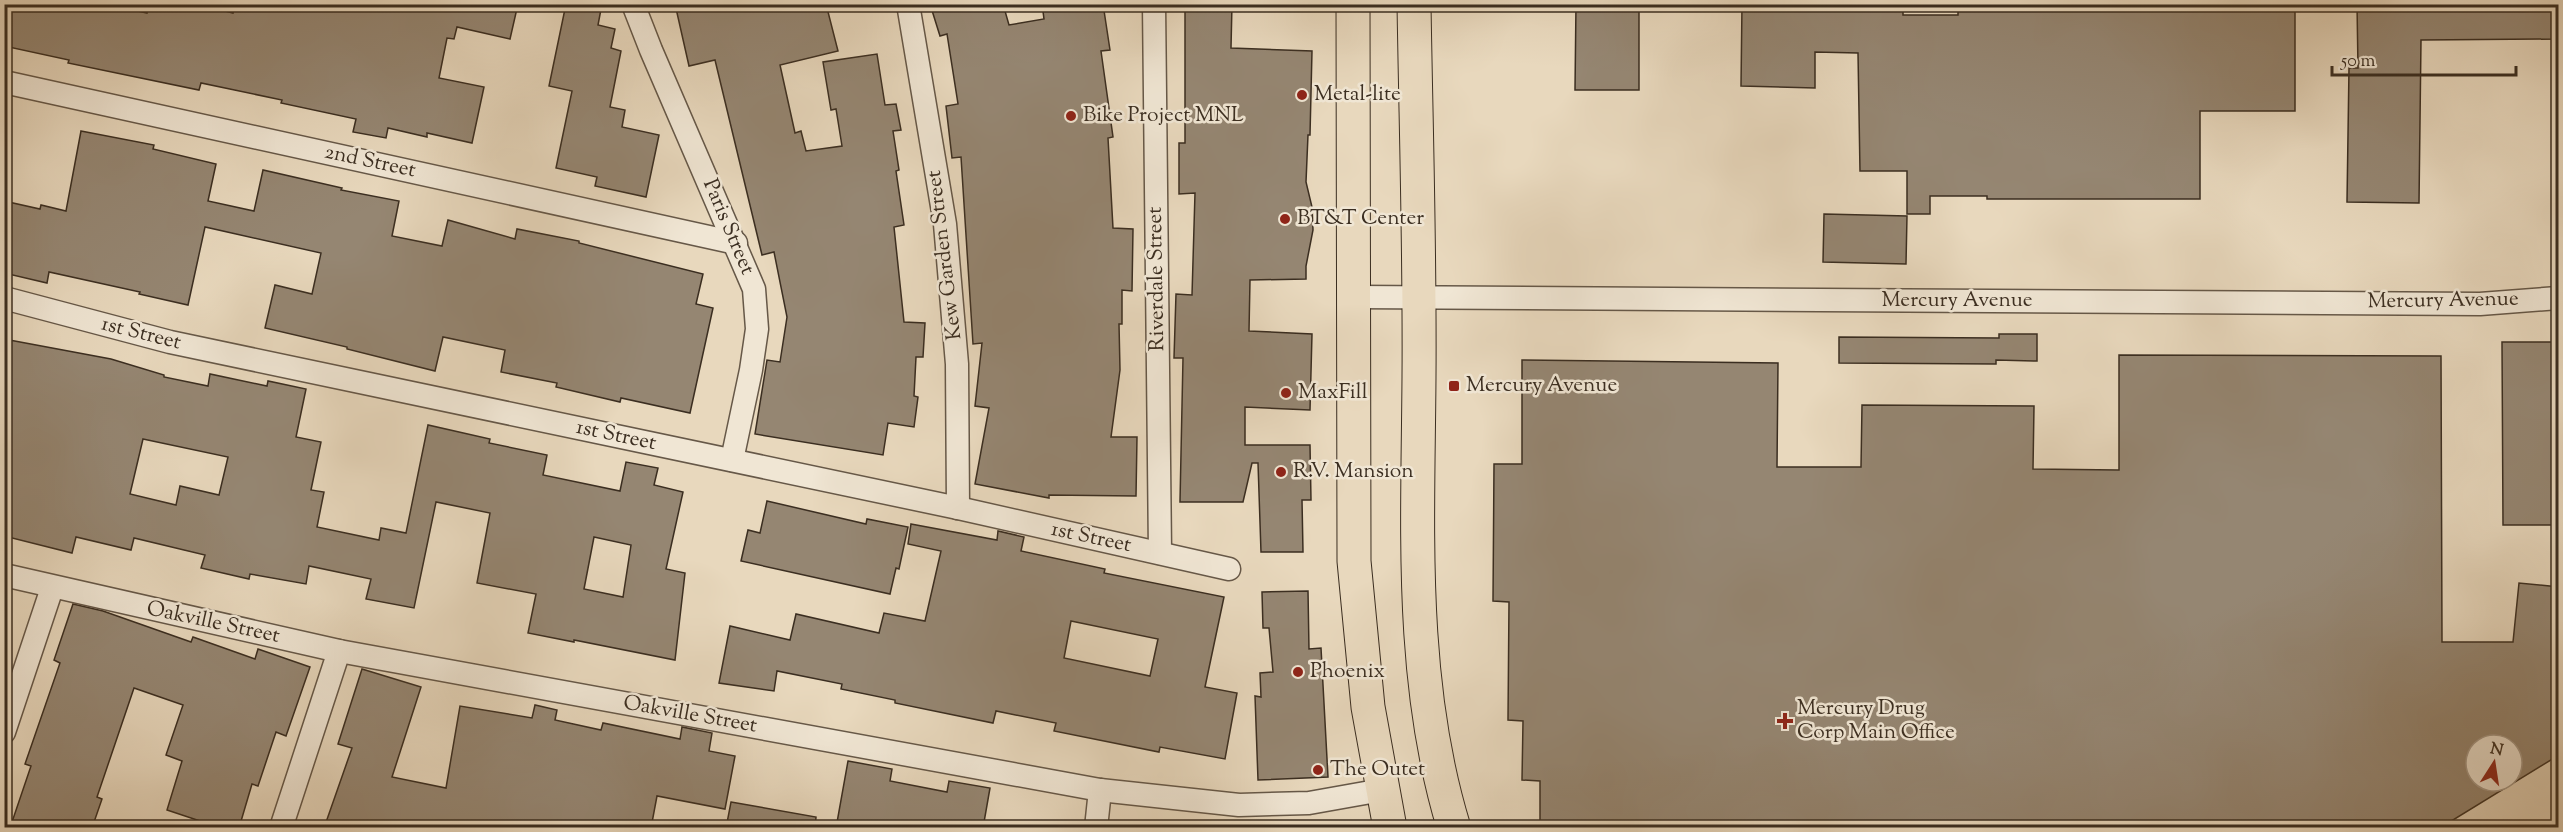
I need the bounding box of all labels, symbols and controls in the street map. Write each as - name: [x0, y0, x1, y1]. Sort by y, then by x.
- scale bar: [2332, 39, 2516, 77]
- text: 50 m: [2340, 49, 2376, 75]
- place label: Metal-lite: [1314, 80, 1401, 110]
- marker: Metal-lite: [1295, 88, 1309, 102]
- place label: Bike Project MNL: [1083, 101, 1244, 131]
- marker: Bike Project MNL: [1064, 109, 1078, 123]
- street label: 2nd Street: [322, 138, 418, 186]
- street label: Kew Garden Street: [920, 168, 970, 342]
- street label: Paris Street: [694, 174, 762, 280]
- place label: BT&T Center: [1297, 204, 1424, 234]
- street label: Riverdale Street: [1141, 206, 1173, 352]
- marker: BT&T Center: [1278, 212, 1292, 226]
- street label: Mercury Avenue: [2367, 285, 2519, 317]
- street label: Mercury Avenue: [1881, 286, 2033, 316]
- street label: 1st Street: [98, 310, 184, 358]
- place label: Mercury Avenue: [1466, 371, 1617, 401]
- place label: MaxFill: [1298, 378, 1368, 408]
- marker: Mercury Avenue: [1447, 379, 1461, 393]
- marker: MaxFill: [1279, 386, 1293, 400]
- street label: 1st Street: [573, 413, 659, 459]
- place label: R.V. Mansion: [1293, 457, 1414, 487]
- marker: R.V. Mansion: [1274, 465, 1288, 479]
- street label: 1st Street: [1048, 515, 1134, 561]
- street label: Oakville Street: [144, 594, 282, 652]
- place label: Phoenix: [1310, 657, 1385, 687]
- marker: Phoenix: [1291, 665, 1305, 679]
- street label: Oakville Street: [621, 688, 759, 742]
- place label: Mercury Drug Corp Main Office: [1797, 694, 1955, 748]
- marker: Mercury Drug Corp Main Office: [1778, 714, 1792, 728]
- north arrow: [2464, 733, 2524, 793]
- text: N: [2488, 738, 2505, 763]
- place label: The Outet: [1330, 755, 1425, 785]
- marker: The Outet: [1311, 763, 1325, 777]

